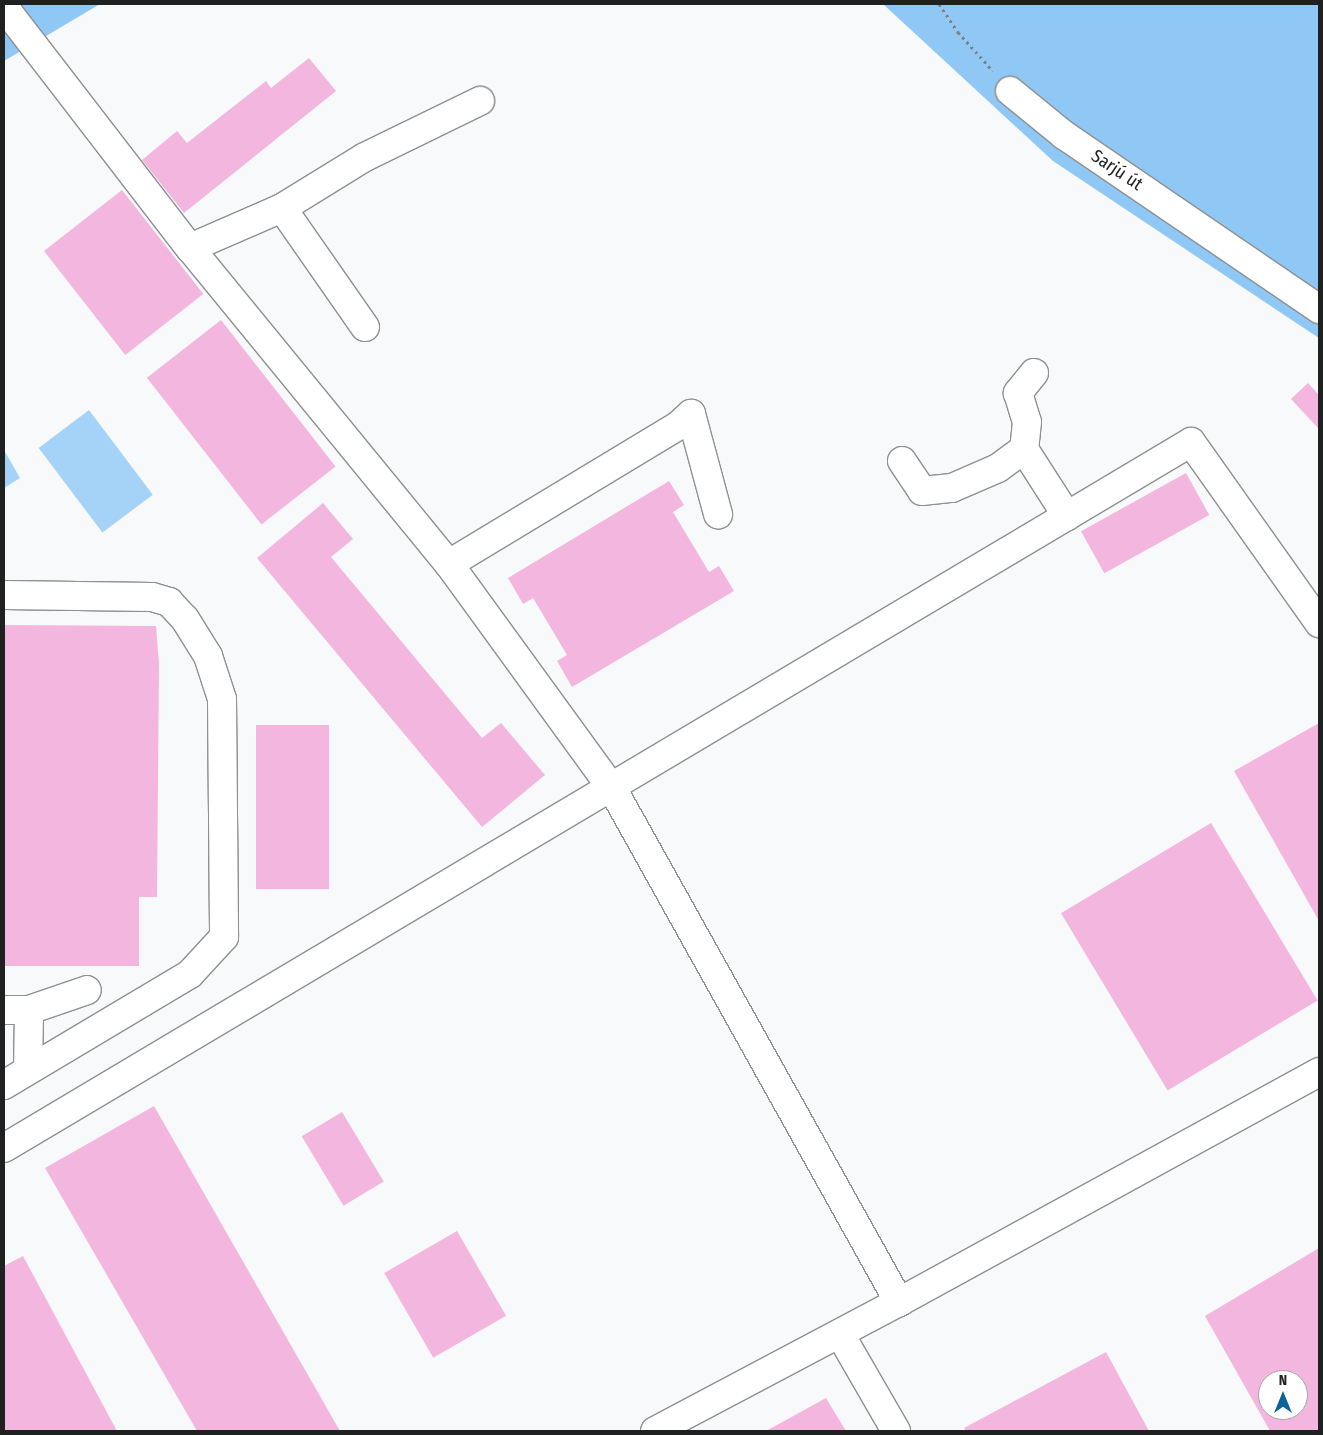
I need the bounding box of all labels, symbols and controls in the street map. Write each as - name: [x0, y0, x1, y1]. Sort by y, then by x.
- street label: Sarjú út: [1087, 145, 1147, 195]
- north arrow: [1258, 1370, 1308, 1420]
- text: N: [1279, 1372, 1287, 1389]

